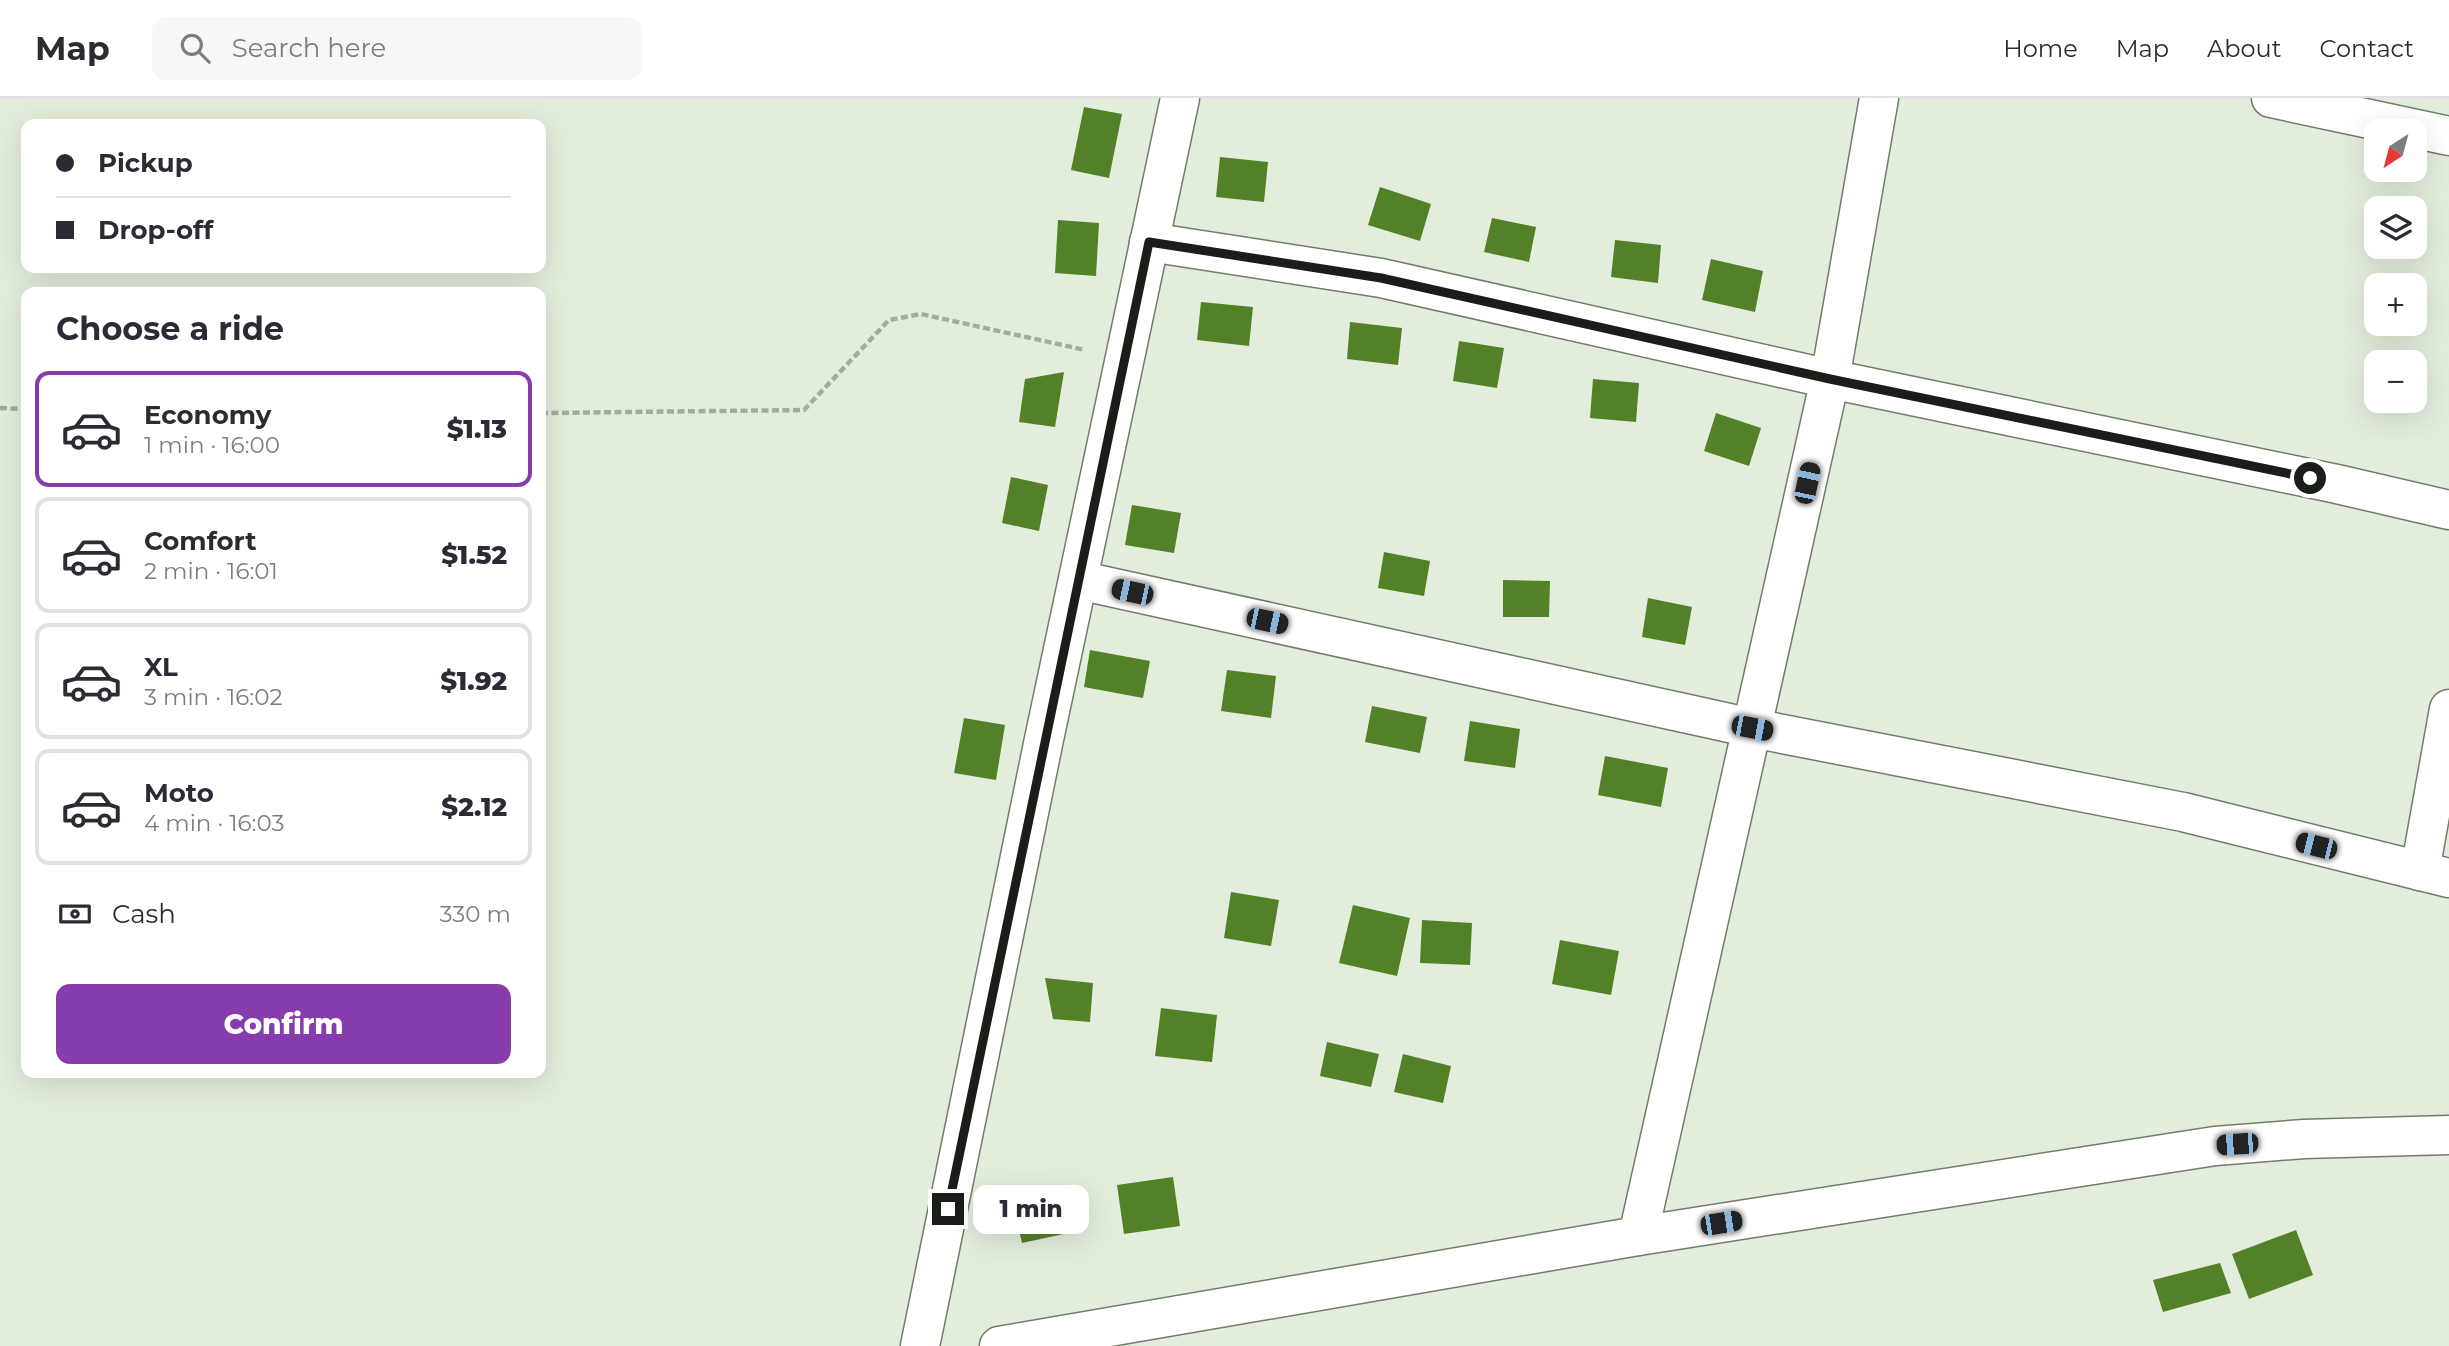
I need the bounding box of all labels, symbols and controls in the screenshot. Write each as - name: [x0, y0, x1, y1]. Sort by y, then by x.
- search box: [152, 17, 642, 80]
- text: Map: [35, 28, 110, 68]
- icon: search: [176, 29, 214, 67]
- text: Search here: [232, 32, 386, 64]
- text: Home: [2003, 34, 2078, 63]
- text: Map: [2116, 34, 2169, 63]
- text: About: [2207, 34, 2281, 63]
- text: Contact: [2319, 34, 2414, 63]
- north arrow: [2364, 119, 2427, 182]
- map controls: [2364, 119, 2427, 413]
- text: Pickup: [98, 147, 193, 179]
- button: layers: [2364, 196, 2427, 259]
- text: Drop-off: [98, 214, 213, 246]
- button: +: [2364, 273, 2427, 336]
- text: Choose a ride: [56, 309, 284, 348]
- button: −: [2364, 350, 2427, 413]
- icon: car: [60, 398, 123, 461]
- text: Economy: [144, 399, 271, 431]
- text: $1.13: [447, 413, 507, 445]
- text: 1 min · 16:00: [144, 431, 280, 459]
- car: [1793, 460, 1822, 506]
- route start: [2294, 462, 2326, 494]
- icon: car: [60, 524, 123, 587]
- text: Comfort: [144, 525, 256, 557]
- text: $1.52: [441, 539, 507, 571]
- text: 2 min · 16:01: [144, 557, 278, 585]
- car: [1110, 577, 1155, 607]
- car: [1245, 606, 1290, 636]
- icon: car: [60, 650, 123, 713]
- text: XL: [144, 651, 178, 683]
- text: $1.92: [440, 665, 507, 697]
- text: 3 min · 16:02: [144, 683, 282, 711]
- car: [1730, 714, 1775, 742]
- icon: car: [60, 776, 123, 839]
- text: Moto: [144, 777, 214, 809]
- text: $2.12: [441, 791, 507, 823]
- text: 4 min · 16:03: [144, 809, 284, 837]
- car: [2294, 831, 2339, 861]
- icon: cash: [56, 895, 94, 933]
- text: Cash: [112, 898, 176, 930]
- text: 330 m: [440, 900, 511, 928]
- button: Confirm: [56, 984, 511, 1064]
- car: [2216, 1132, 2259, 1156]
- callout: 1 min: [972, 1184, 1088, 1234]
- route end: [932, 1193, 964, 1225]
- text: 1 min: [999, 1195, 1063, 1223]
- car: [1699, 1209, 1744, 1237]

